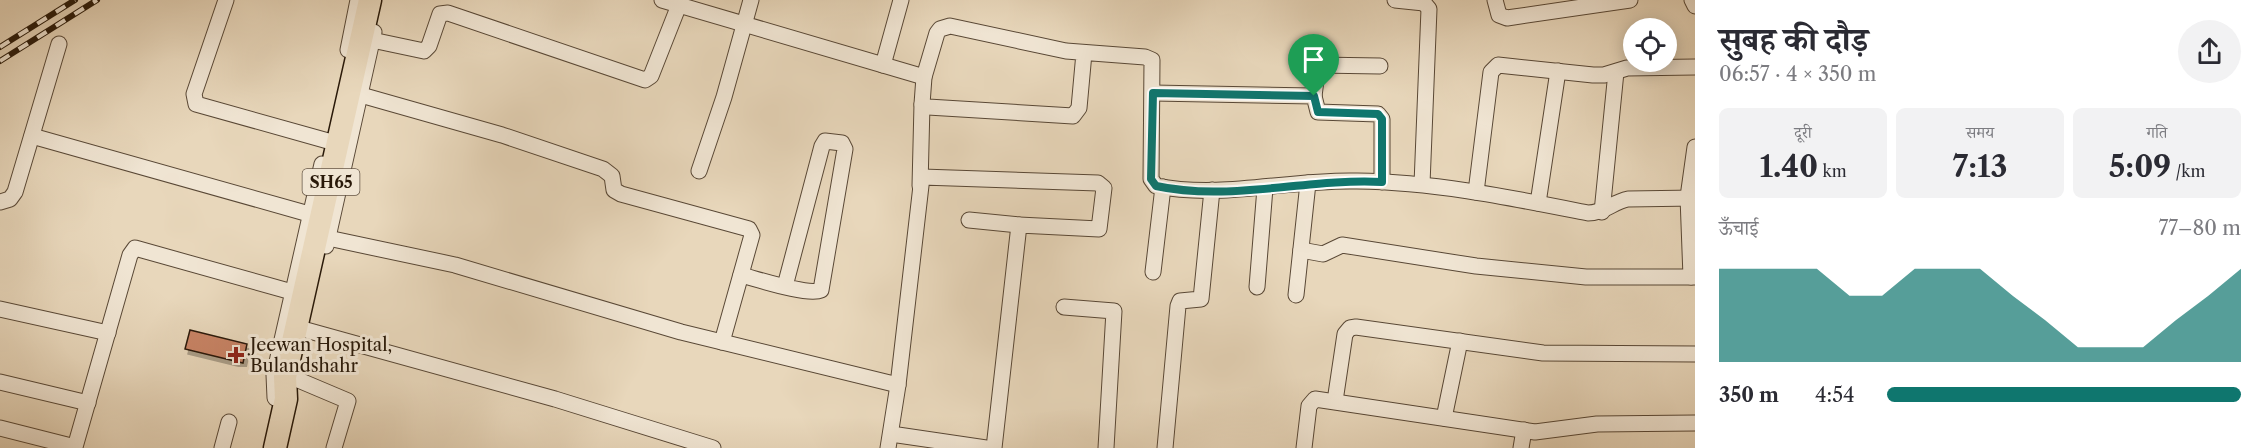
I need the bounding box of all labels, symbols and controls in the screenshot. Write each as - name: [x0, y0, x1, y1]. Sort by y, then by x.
- map controls: [1623, 18, 1677, 72]
- button: locate: [1623, 18, 1677, 72]
- text: सुबह की दौड़: [1719, 19, 1868, 60]
- button: share: [2178, 20, 2241, 83]
- pin: [1288, 34, 1339, 96]
- icon: arrive: [1297, 43, 1330, 76]
- text: 06:57 · 4 × 350 m: [1719, 62, 1876, 86]
- text: दूरी: [1794, 122, 1812, 142]
- text: समय: [1966, 122, 1994, 142]
- text: गति: [2147, 122, 2167, 142]
- text: 1.40: [1759, 148, 1818, 185]
- text: 7:13: [1952, 148, 2008, 185]
- text: 5:09: [2109, 148, 2171, 185]
- text: km: [1818, 161, 1847, 181]
- text: /km: [2171, 161, 2205, 181]
- road number: SH65: [302, 169, 360, 195]
- text: ऊँचाई: [1719, 216, 1758, 240]
- text: 77–80 m: [2158, 216, 2241, 240]
- place label: Jeewan Hospital, Bulandshahr: [247, 334, 392, 377]
- marker: Jeewan Hospital, Bulandshahr: [227, 346, 245, 364]
- text: 350 m: [1719, 383, 1779, 407]
- text: 4:54: [1815, 383, 1855, 407]

